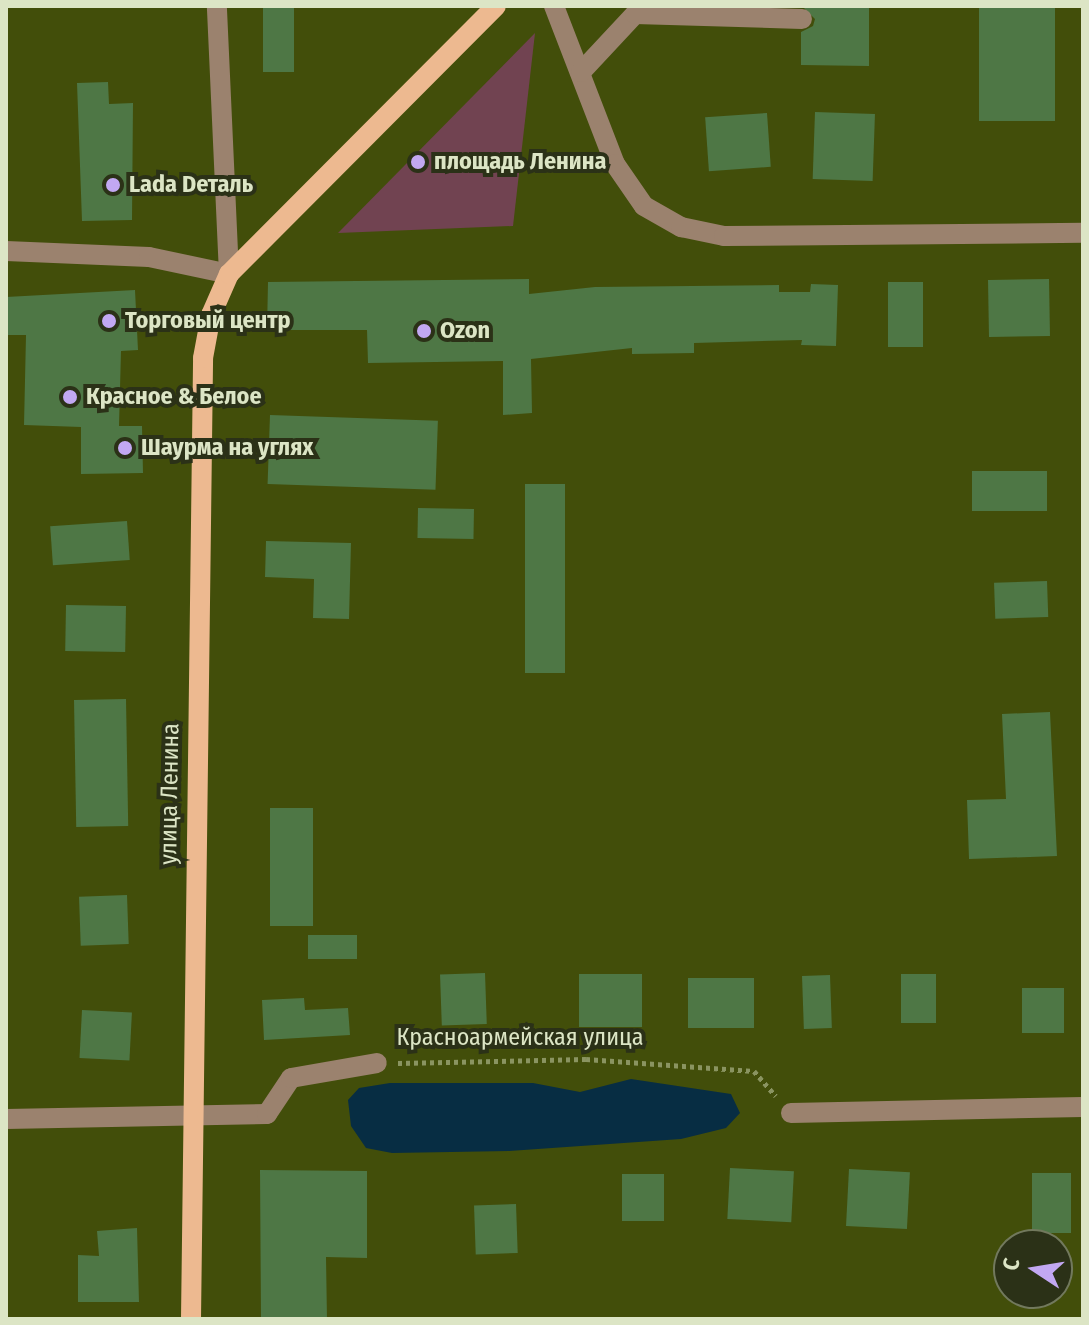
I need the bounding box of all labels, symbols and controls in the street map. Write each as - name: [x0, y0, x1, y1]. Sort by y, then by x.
- place label: площадь Ленина: [434, 148, 606, 176]
- marker: площадь Ленина: [409, 153, 427, 171]
- place label: Lada Dеталь: [129, 171, 253, 199]
- marker: Lada Dеталь: [104, 176, 122, 194]
- place label: Торговый центр: [125, 307, 291, 335]
- marker: Торговый центр: [100, 312, 118, 330]
- place label: Ozon: [440, 317, 490, 345]
- marker: Ozon: [415, 322, 433, 340]
- place label: Красное & Белое: [86, 383, 262, 411]
- marker: Красное & Белое: [61, 388, 79, 406]
- place label: Шаурма на углях: [141, 434, 314, 462]
- marker: Шаурма на углях: [116, 439, 134, 457]
- street label: улица Ленина: [154, 723, 186, 865]
- street label: Красноармейская улица: [396, 1024, 644, 1052]
- north arrow: [993, 1229, 1073, 1309]
- text: С: [997, 1256, 1025, 1273]

